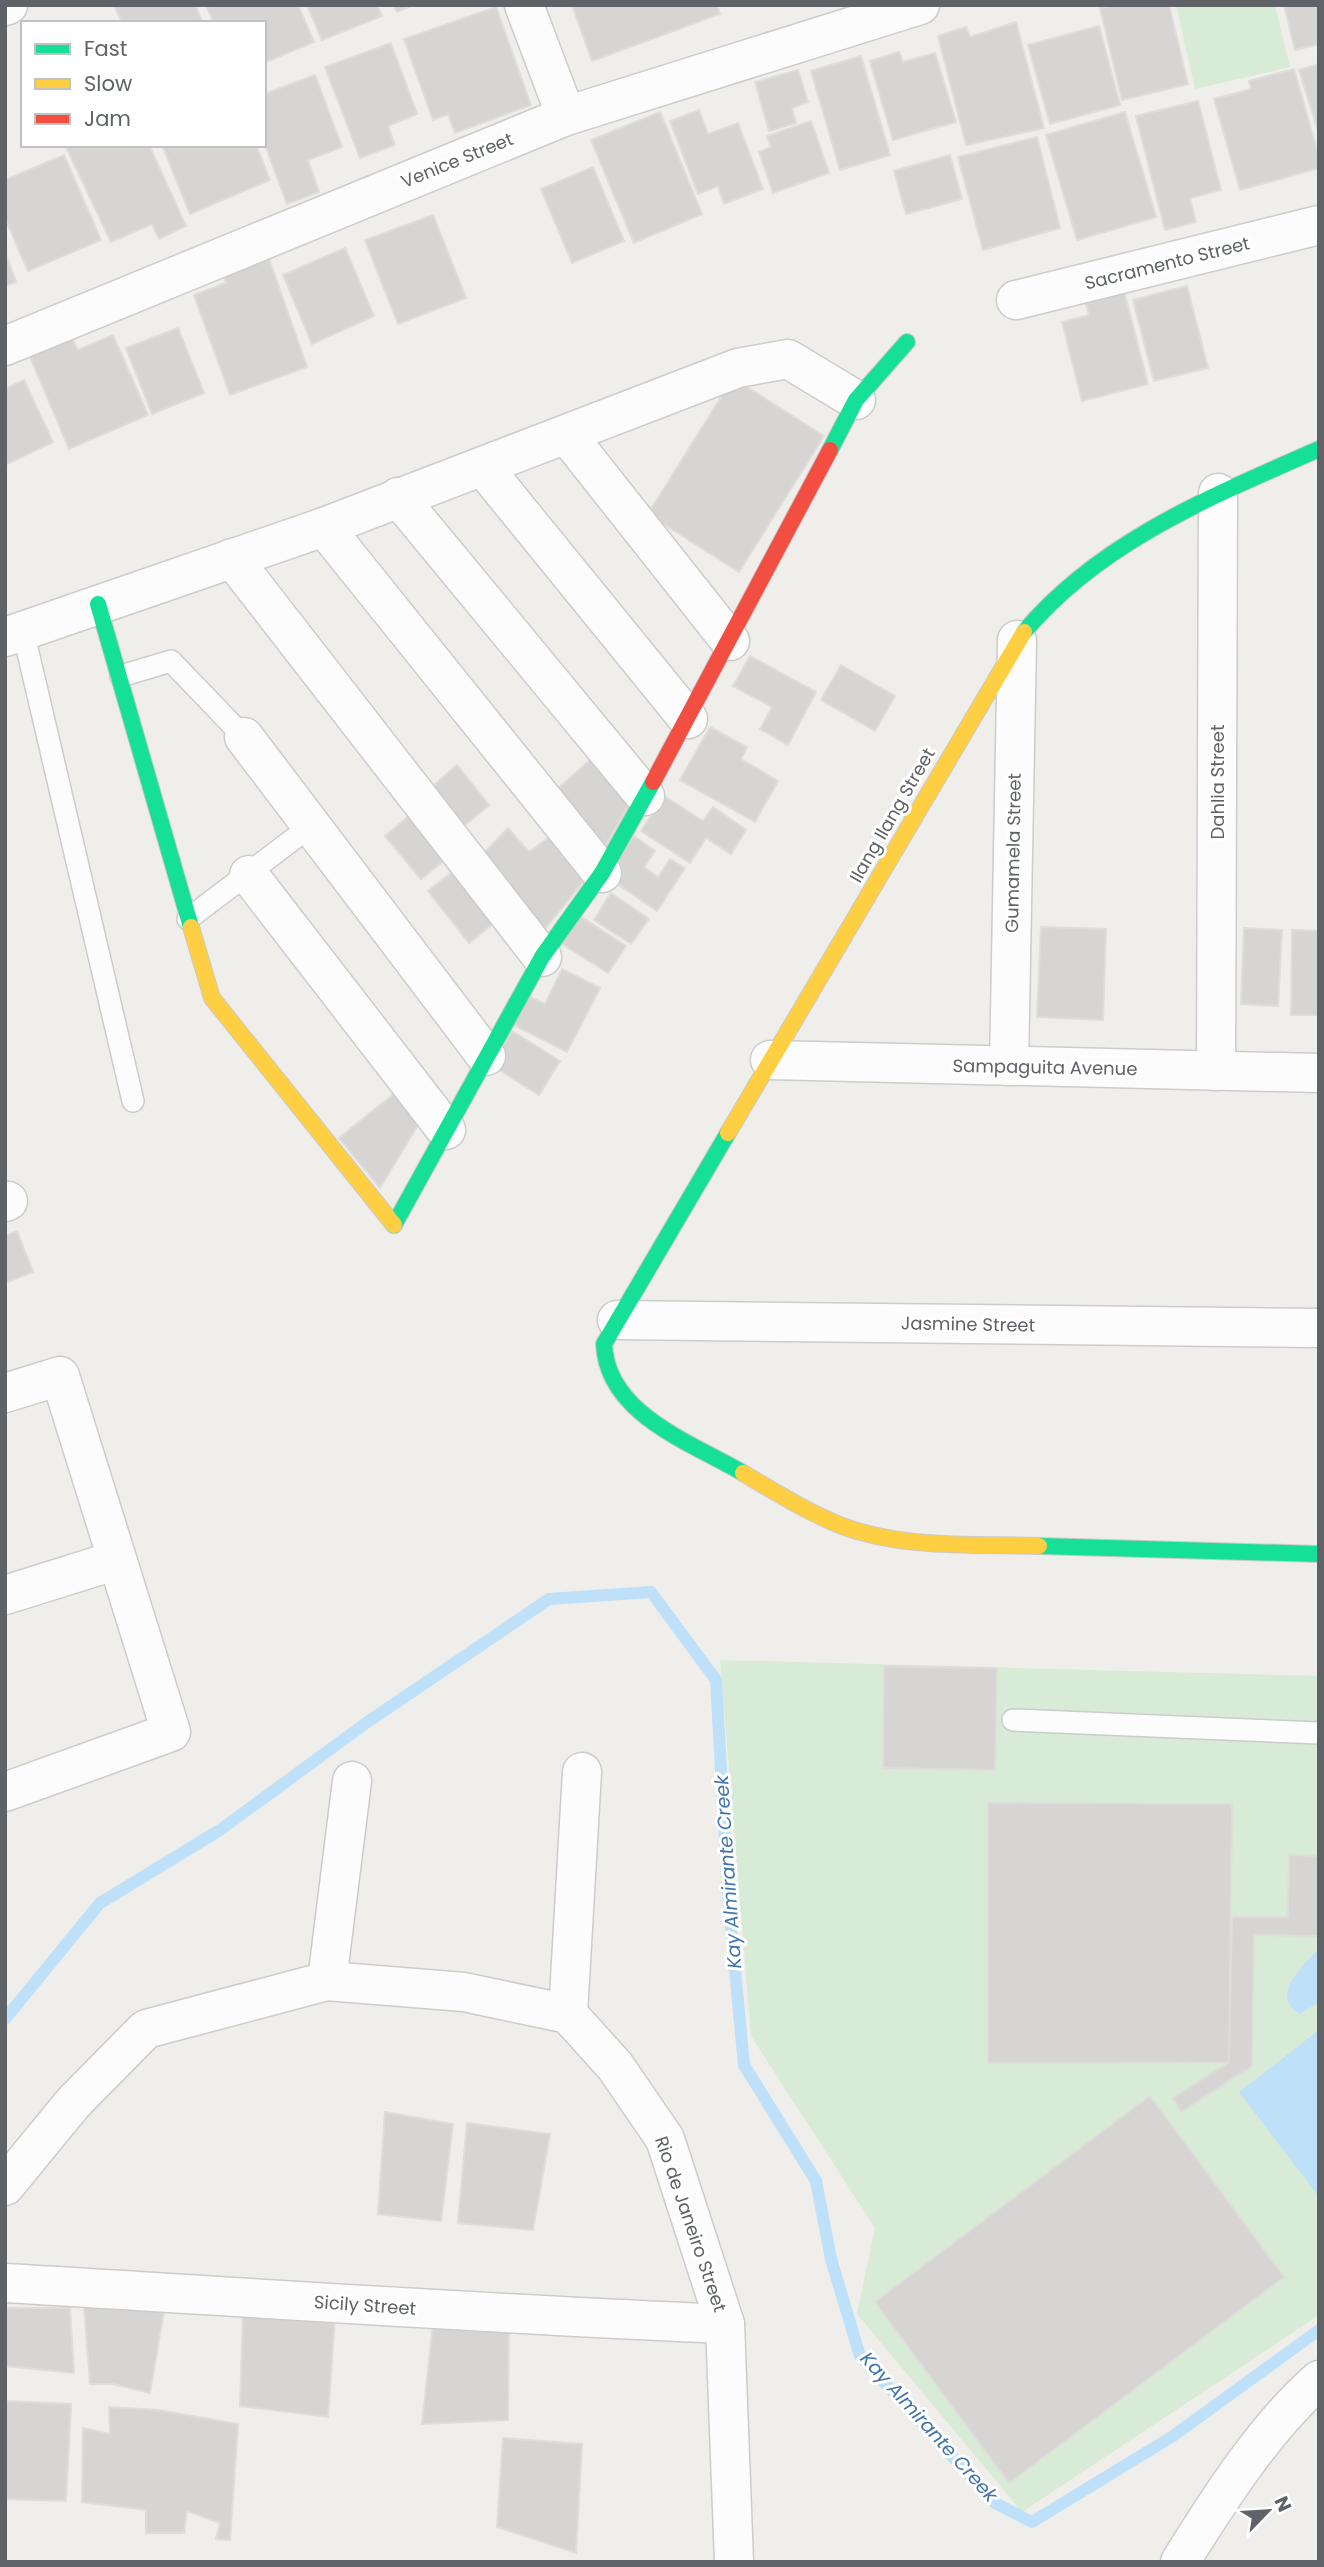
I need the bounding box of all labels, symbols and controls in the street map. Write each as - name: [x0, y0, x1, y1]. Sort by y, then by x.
- legend: [21, 21, 266, 147]
- text: Fast: [84, 34, 127, 63]
- text: Slow: [84, 69, 132, 98]
- text: Jam: [84, 104, 131, 133]
- street label: Venice Street: [397, 126, 517, 194]
- street label: Sacramento Street: [1082, 230, 1252, 296]
- street label: Dahlia Street: [1205, 725, 1230, 839]
- street label: Ilang Ilang Street: [843, 743, 941, 887]
- street label: Gumamela Street: [999, 773, 1027, 933]
- street label: Sampaguita Avenue: [952, 1053, 1138, 1081]
- street label: Jasmine Street: [901, 1310, 1035, 1338]
- water label: Kay Almirante Creek: [708, 1773, 748, 1970]
- street label: Rio de Janeiro Street: [649, 2133, 733, 2315]
- street label: Sicily Street: [313, 2289, 417, 2321]
- water label: Kay Almirante Creek: [854, 2346, 1005, 2509]
- north arrow: [1233, 2476, 1303, 2546]
- text: N: [1268, 2492, 1298, 2516]

